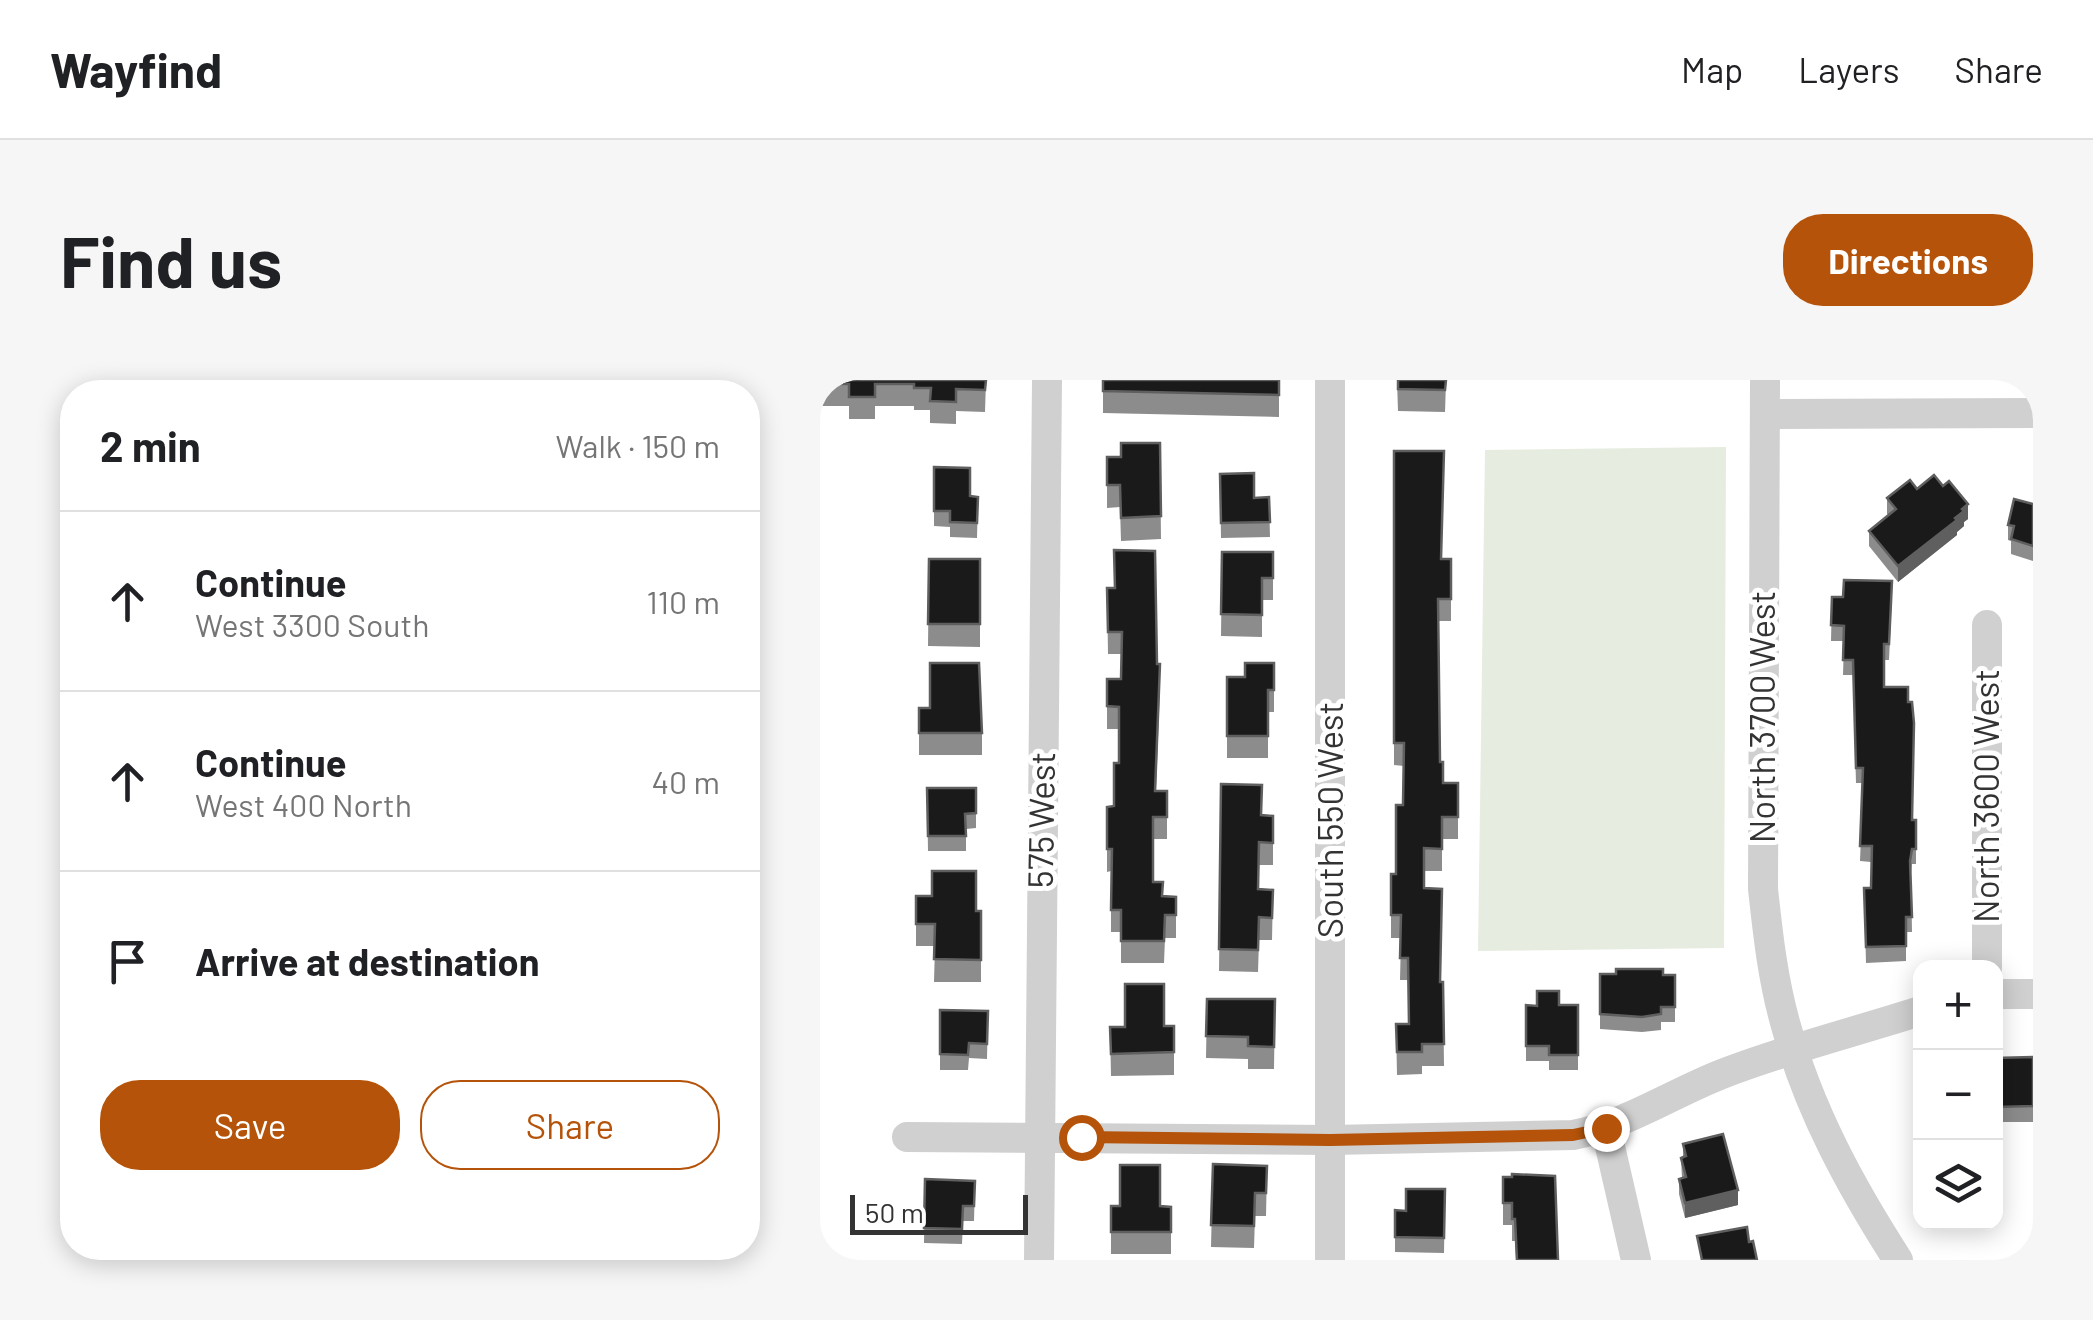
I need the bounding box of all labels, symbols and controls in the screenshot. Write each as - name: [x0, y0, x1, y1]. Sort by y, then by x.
- text: Wayfind: [50, 40, 222, 98]
- text: Map: [1681, 48, 1743, 90]
- text: Layers: [1798, 48, 1900, 90]
- text: Share: [1955, 48, 2043, 90]
- button: Directions: [1783, 214, 2033, 306]
- text: Find us: [60, 218, 282, 302]
- text: 2 min: [100, 420, 201, 470]
- text: Walk · 150 m: [556, 426, 720, 464]
- text: Continue: [195, 559, 346, 605]
- icon: ahead: [100, 574, 155, 629]
- text: 110 m: [647, 582, 720, 620]
- street label: North 3700 West: [1740, 591, 1782, 843]
- text: West 3300 South: [195, 605, 429, 643]
- street label: North 3600 West: [1964, 669, 2006, 923]
- street label: South 550 West: [1308, 702, 1350, 938]
- text: Continue: [195, 739, 346, 785]
- street label: 575 West: [1018, 751, 1062, 889]
- icon: ahead: [100, 754, 155, 809]
- text: 40 m: [651, 762, 720, 800]
- text: West 400 North: [195, 785, 412, 823]
- icon: arrive: [100, 934, 155, 989]
- text: Arrive at destination: [195, 938, 540, 984]
- map controls: [1913, 960, 2003, 1230]
- button: +: [1913, 960, 2003, 1050]
- button: −: [1913, 1050, 2003, 1140]
- button: Save: [100, 1080, 400, 1170]
- button: Share: [420, 1080, 720, 1170]
- route end: [1584, 1106, 1630, 1152]
- route start: [1059, 1115, 1105, 1161]
- button: layers: [1913, 1140, 2003, 1230]
- scale bar: [850, 1190, 1028, 1234]
- text: 50 m: [865, 1195, 924, 1229]

